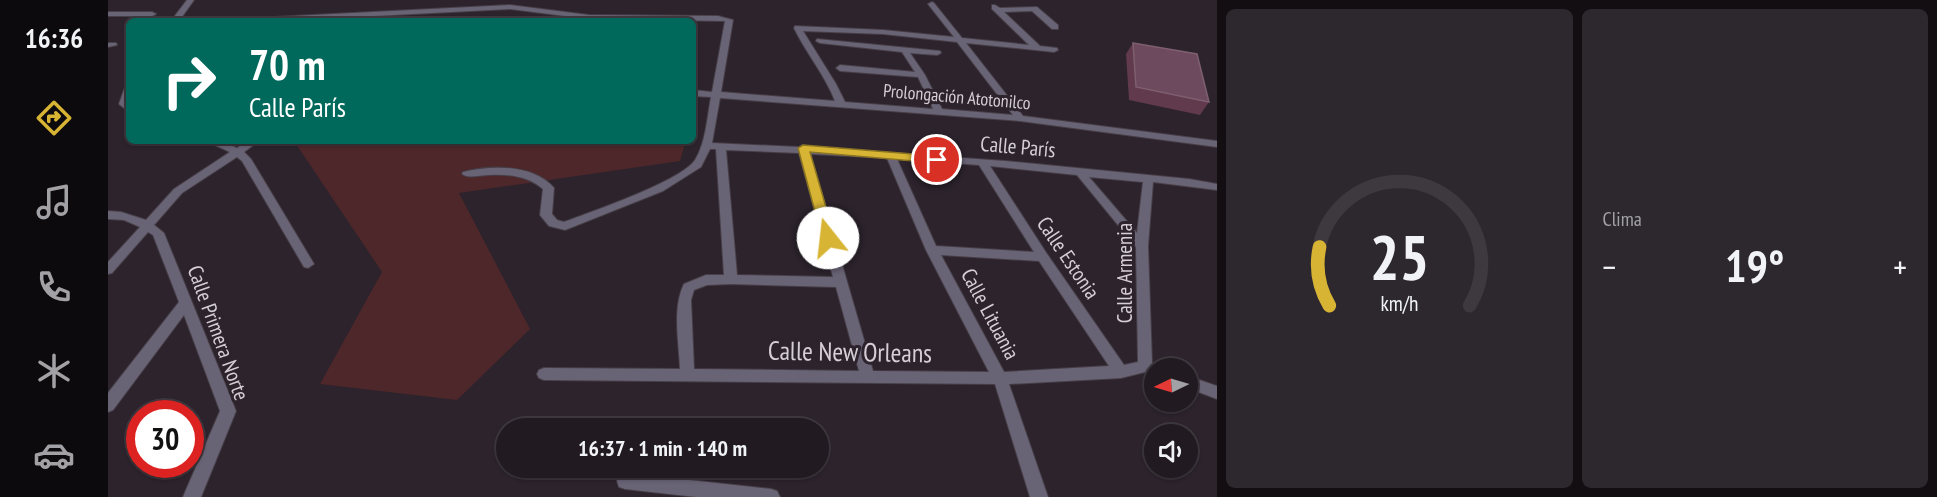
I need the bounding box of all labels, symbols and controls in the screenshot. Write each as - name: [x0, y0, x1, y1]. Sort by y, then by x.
- text: 16:36: [25, 21, 83, 55]
- text: 70 m: [249, 37, 326, 92]
- icon: right: [150, 42, 228, 120]
- street label: Prolongación Atotonilco: [882, 79, 1032, 114]
- text: Calle París: [249, 90, 346, 124]
- icon: directions: [33, 97, 75, 139]
- street label: Calle París: [979, 130, 1057, 163]
- pin: [911, 134, 962, 185]
- icon: arrive: [920, 143, 953, 176]
- icon: music: [33, 181, 75, 223]
- position arrow: [796, 206, 860, 270]
- text: Clima: [1603, 206, 1642, 232]
- street label: Calle Estonia: [1031, 211, 1106, 304]
- text: 25: [1369, 216, 1429, 297]
- street label: Calle Armenia: [1111, 223, 1138, 323]
- text: 19°: [1725, 236, 1784, 294]
- text: −: [1603, 245, 1616, 288]
- text: +: [1893, 245, 1907, 288]
- street label: Calle Primera Norte: [182, 262, 255, 404]
- street label: Calle Lituania: [955, 264, 1026, 364]
- icon: phone: [33, 266, 75, 308]
- text: km/h: [1380, 289, 1418, 317]
- street label: Calle New Orleans: [768, 334, 932, 369]
- icon: climate: [33, 350, 75, 392]
- north arrow: [1144, 358, 1198, 412]
- map controls: [1144, 358, 1198, 478]
- speed limit sign: 30: [126, 400, 204, 478]
- button: sound: [1144, 424, 1198, 478]
- icon: car: [33, 434, 75, 476]
- text: 16:37 · 1 min · 140 m: [578, 434, 747, 462]

